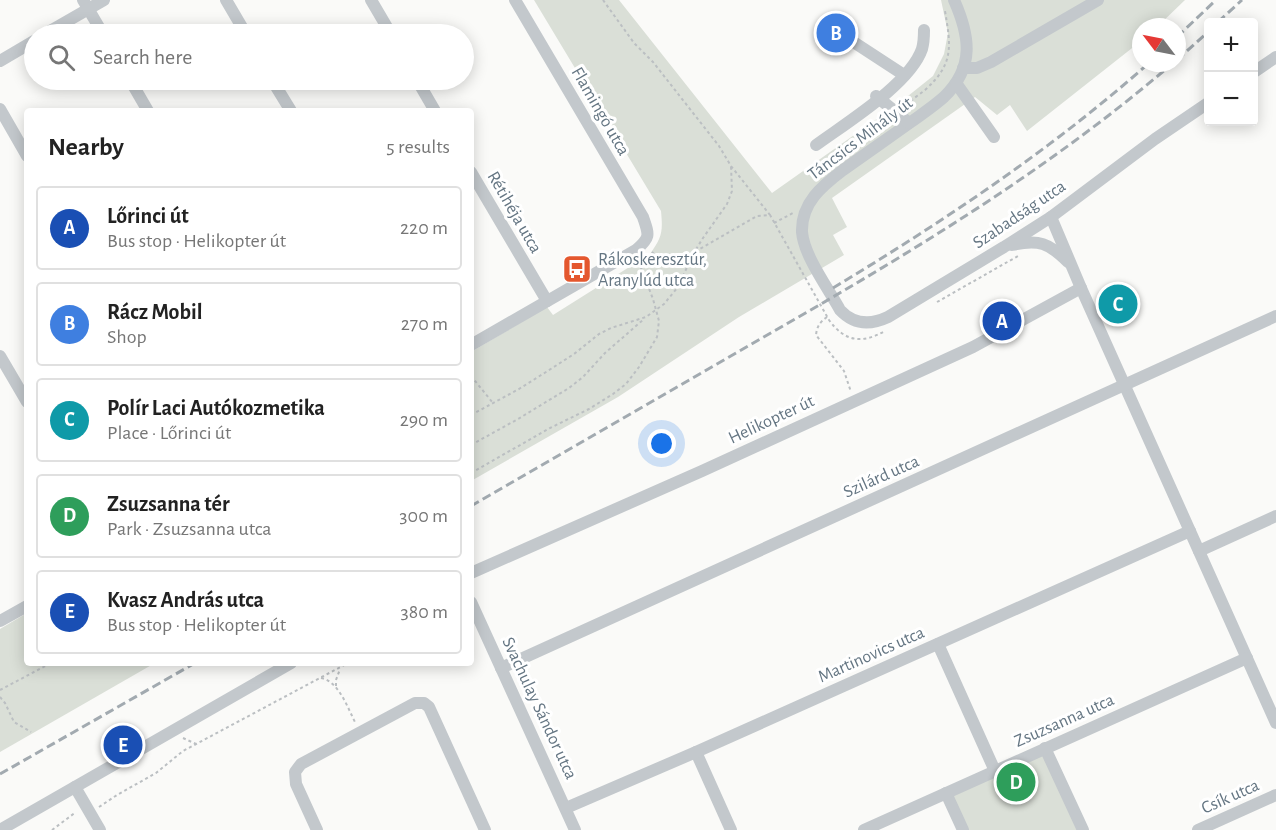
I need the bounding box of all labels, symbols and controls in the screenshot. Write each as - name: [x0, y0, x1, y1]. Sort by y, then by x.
- pin: B: [816, 10, 856, 56]
- north arrow: [1132, 18, 1186, 72]
- map controls: [1204, 18, 1258, 126]
- button: +: [1204, 18, 1258, 72]
- search box: [24, 24, 474, 90]
- icon: search: [45, 41, 78, 74]
- text: Search here: [93, 46, 192, 68]
- street label: Flamingó utca: [568, 64, 633, 159]
- button: −: [1204, 72, 1258, 126]
- street label: Táncsics Mihály út: [805, 94, 916, 184]
- text: Nearby: [48, 134, 124, 160]
- text: 5 results: [386, 137, 450, 157]
- street label: Rétihéja utca: [484, 169, 545, 256]
- street label: Szabadság utca: [970, 177, 1069, 252]
- text: Lőrinci út: [107, 205, 189, 227]
- text: A: [64, 218, 76, 238]
- text: 220 m: [400, 218, 448, 238]
- text: Bus stop · Helikopter út: [107, 231, 286, 251]
- place label: Rákoskeresztúr, Aranylúd utca: [598, 251, 707, 290]
- bus stop icon: Rákoskeresztúr, Aranylúd utca: [561, 253, 593, 285]
- pin: C: [1098, 282, 1138, 326]
- pin: A: [982, 298, 1022, 344]
- text: Rácz Mobil: [107, 301, 203, 323]
- text: B: [64, 314, 75, 334]
- text: 270 m: [401, 314, 448, 334]
- text: Shop: [107, 327, 147, 347]
- street label: Helikopter út: [726, 392, 817, 448]
- text: Polír Laci Autókozmetika: [107, 397, 325, 419]
- text: C: [64, 410, 75, 430]
- text: 290 m: [400, 410, 448, 430]
- text: Place · Lőrinci út: [107, 423, 231, 443]
- your location: [647, 429, 676, 458]
- street label: Szilárd utca: [841, 452, 922, 502]
- text: Zsuzsanna tér: [107, 493, 230, 515]
- text: D: [63, 506, 76, 526]
- text: 300 m: [399, 506, 448, 526]
- text: Park · Zsuzsanna utca: [107, 519, 272, 539]
- text: Kvasz András utca: [107, 589, 264, 611]
- text: E: [64, 602, 75, 622]
- text: 380 m: [400, 602, 448, 622]
- text: Bus stop · Helikopter út: [107, 615, 286, 635]
- street label: Martinovics utca: [816, 623, 927, 686]
- street label: Svachulay Sándor utca: [498, 635, 580, 782]
- street label: Zsuzsanna utca: [1012, 691, 1117, 751]
- pin: E: [104, 722, 142, 768]
- pin: D: [996, 760, 1036, 804]
- street label: Csík utca: [1199, 776, 1262, 818]

